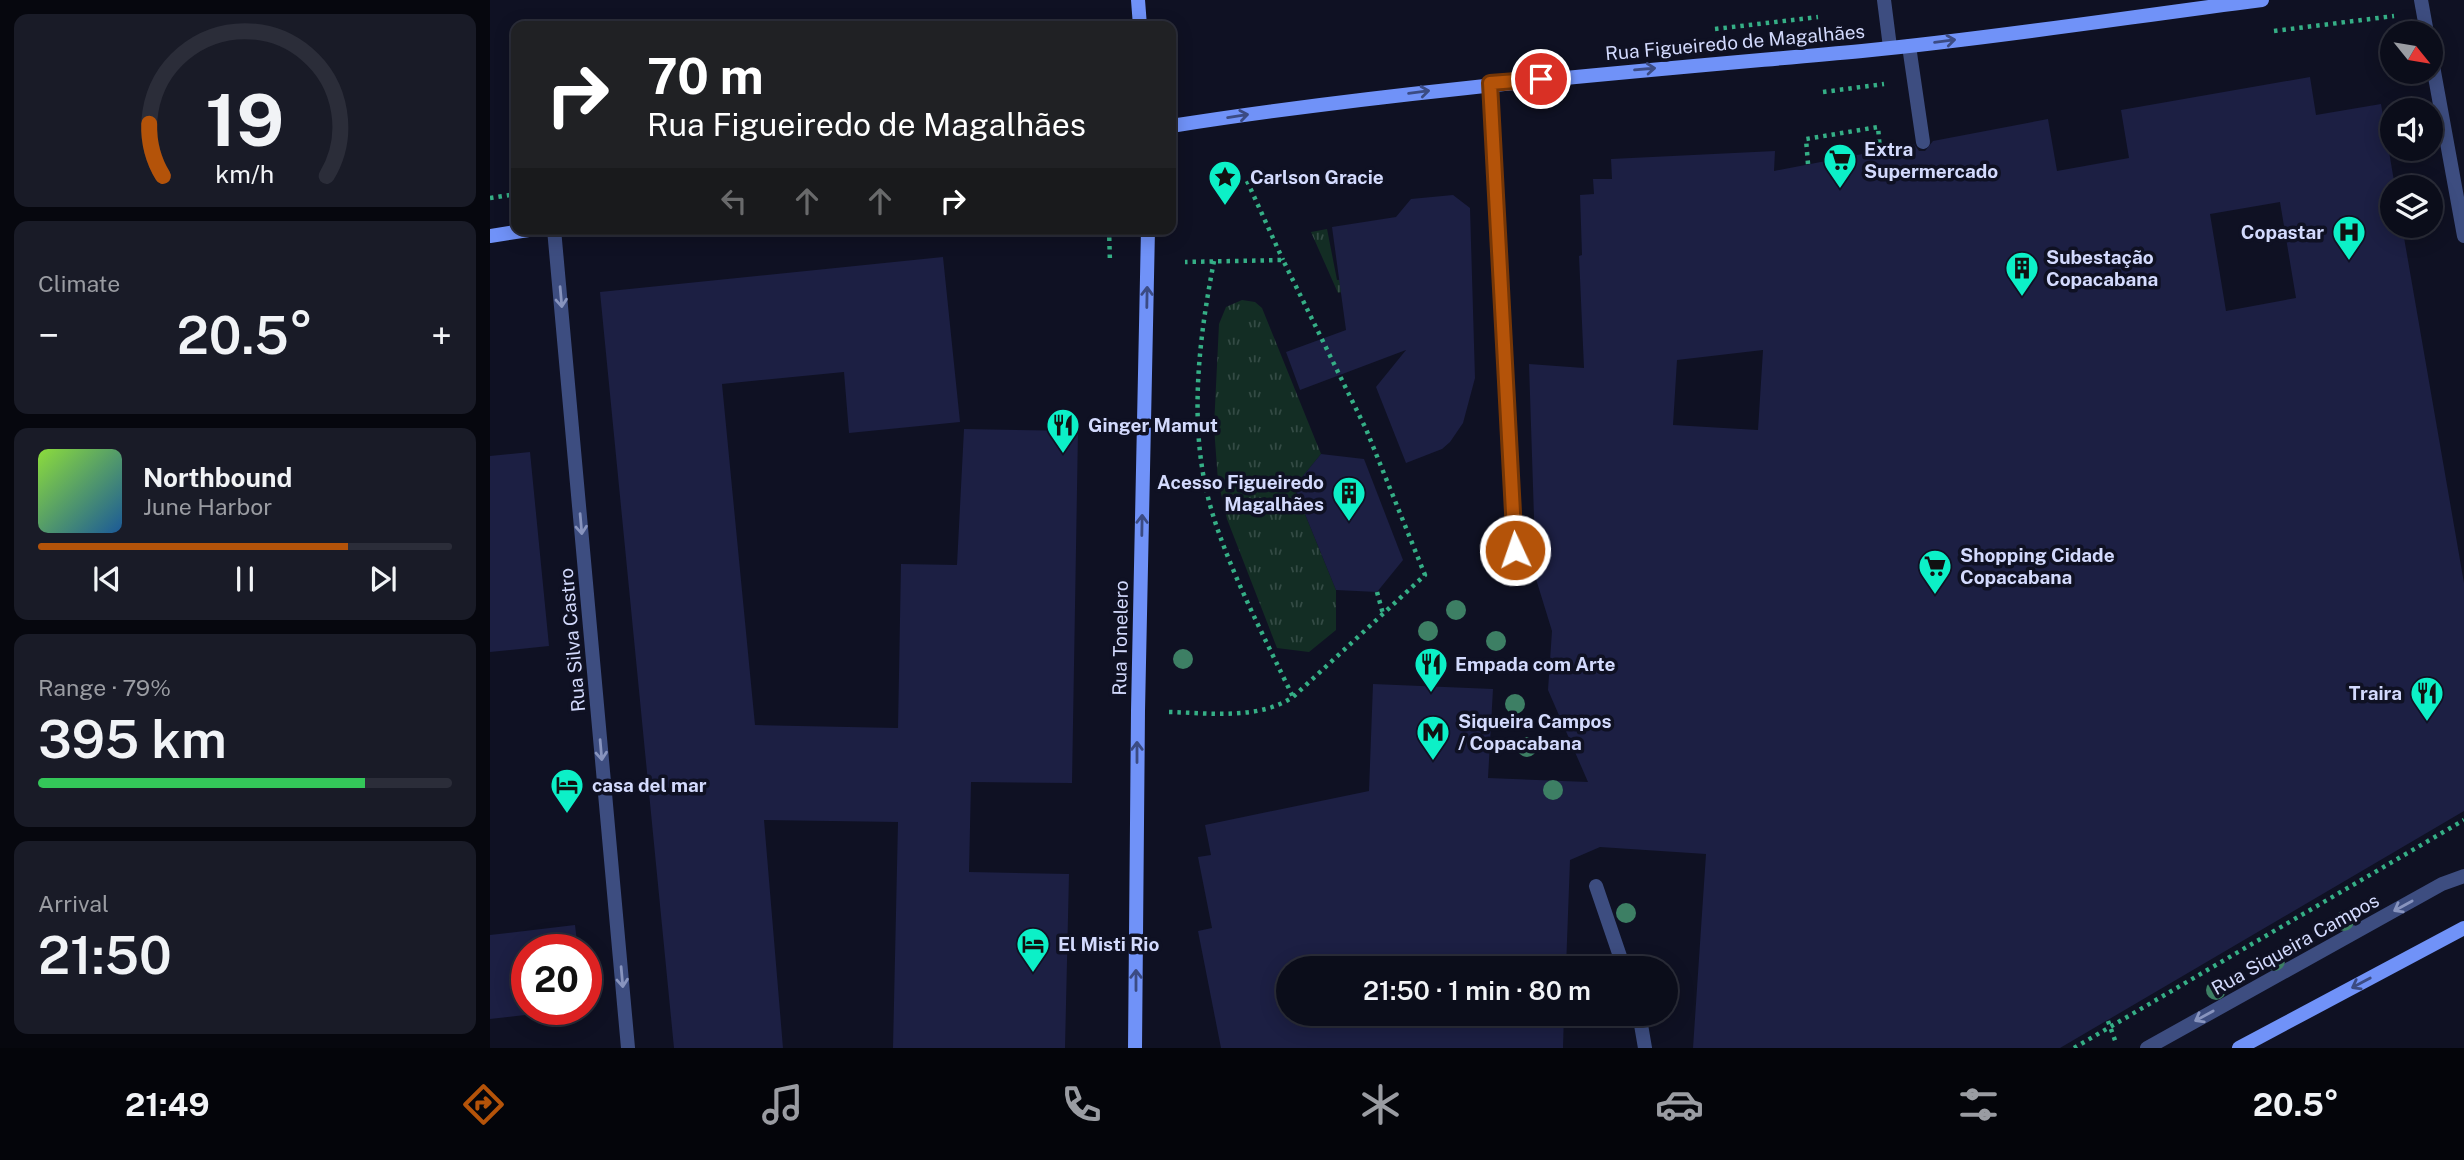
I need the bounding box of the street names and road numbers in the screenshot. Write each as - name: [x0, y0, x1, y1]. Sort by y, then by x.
- street label: Rua Figueiredo de Magalhães: [1604, 20, 1866, 64]
- street label: Rua Silva Castro: [555, 567, 589, 713]
- street label: Rua Tonelero: [1108, 580, 1132, 696]
- street label: Rua Siqueira Campos: [2207, 889, 2383, 999]

